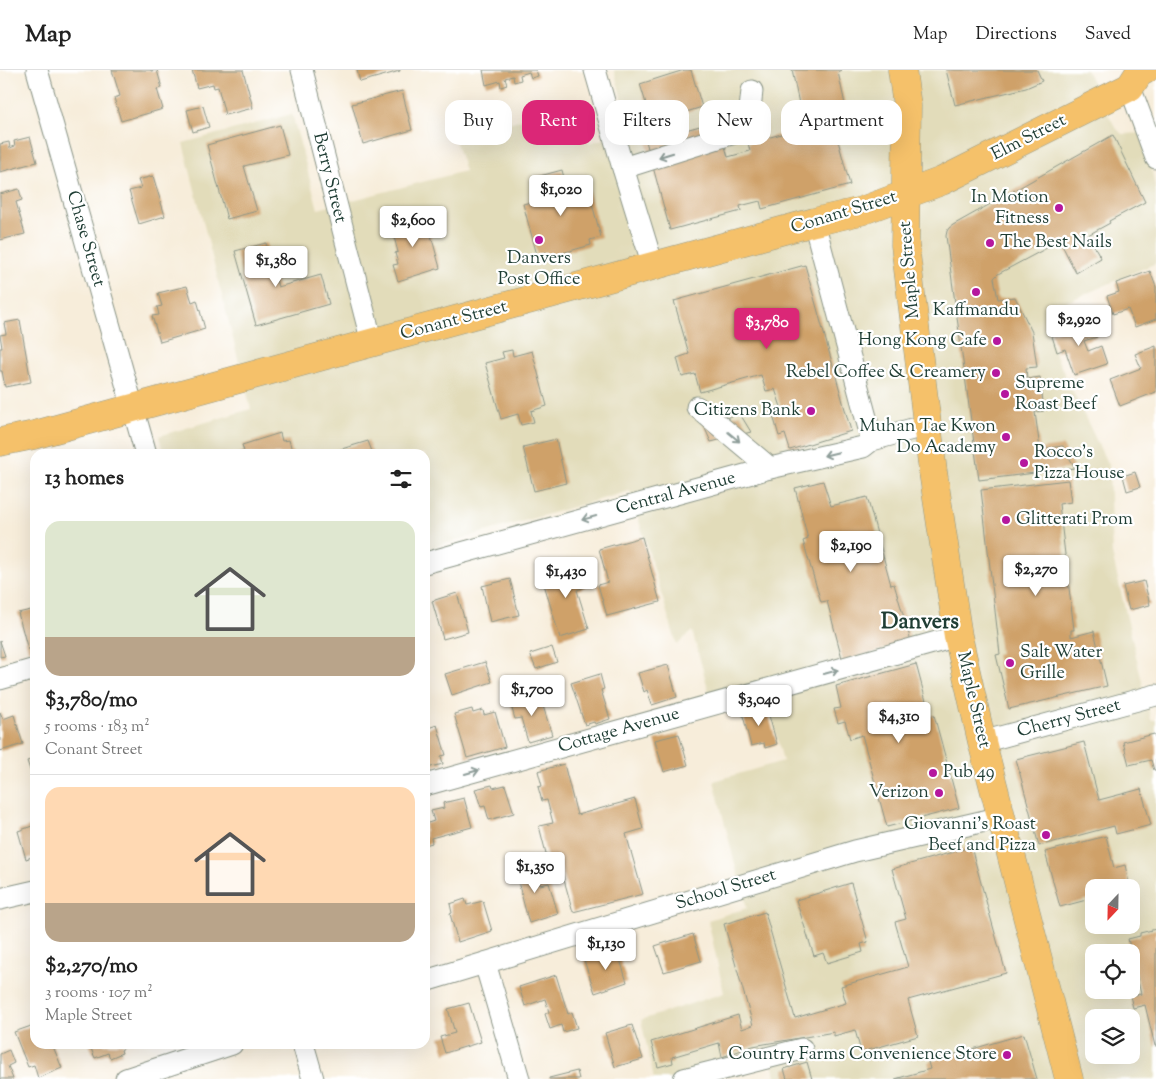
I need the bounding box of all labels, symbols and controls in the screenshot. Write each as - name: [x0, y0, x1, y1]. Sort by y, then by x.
- text: Map: [25, 18, 71, 52]
- text: Map: [913, 22, 948, 48]
- text: Directions: [976, 22, 1057, 48]
- text: Saved: [1085, 22, 1131, 48]
- chip: Buy: [445, 100, 512, 145]
- chip: Rent: [522, 100, 595, 145]
- chip: Filters: [605, 100, 689, 145]
- chip: New: [699, 100, 771, 145]
- chip: Apartment: [781, 100, 902, 145]
- street label: Elm Street: [987, 108, 1071, 168]
- street label: Berry Street: [305, 130, 353, 226]
- one-way arrow: [658, 150, 674, 160]
- pin: $1,020: [520, 174, 602, 217]
- text: $1,020: [540, 179, 582, 202]
- street label: Conant Street: [788, 185, 900, 241]
- place label: In Motion Fitness: [971, 185, 1049, 232]
- street label: Chase Street: [59, 188, 111, 290]
- marker: In Motion Fitness: [1053, 202, 1065, 214]
- pin: $2,600: [372, 206, 454, 248]
- text: $2,600: [391, 210, 435, 233]
- street label: Maple Street: [893, 220, 927, 320]
- place label: The Best Nails: [1000, 230, 1112, 256]
- marker: Danvers Post Office: [533, 234, 545, 246]
- marker: The Best Nails: [984, 237, 996, 249]
- pin: $1,380: [235, 246, 317, 288]
- place label: Danvers Post Office: [498, 246, 580, 293]
- text: $1,380: [256, 250, 296, 273]
- marker: Kaffmandu: [970, 286, 982, 298]
- street label: Conant Street: [398, 294, 510, 348]
- place label: Kaffmandu: [933, 298, 1019, 324]
- pin: $2,920: [1038, 304, 1120, 347]
- pin: $3,780: [726, 308, 808, 350]
- text: $2,920: [1057, 309, 1101, 332]
- text: $3,780: [745, 312, 789, 335]
- place label: Hong Kong Cafe: [858, 328, 987, 354]
- marker: Hong Kong Cafe: [991, 335, 1003, 347]
- place label: Rebel Coffee & Creamery: [786, 360, 986, 386]
- marker: Rebel Coffee & Creamery: [990, 367, 1002, 379]
- place label: Supreme Roast Beef: [1015, 371, 1098, 418]
- marker: Supreme Roast Beef: [999, 388, 1011, 400]
- place label: Citizens Bank: [694, 398, 801, 424]
- marker: Citizens Bank: [805, 405, 817, 417]
- place label: Muhan Tae Kwon Do Academy: [859, 414, 996, 461]
- marker: Muhan Tae Kwon Do Academy: [1000, 431, 1012, 443]
- one-way arrow: [727, 432, 740, 443]
- place label: Rocco's Pizza House: [1034, 440, 1125, 487]
- one-way arrow: [823, 450, 839, 459]
- marker: Rocco's Pizza House: [1018, 457, 1030, 469]
- text: 13 homes: [45, 464, 124, 494]
- icon: filters: [387, 465, 415, 493]
- street label: Central Avenue: [613, 466, 739, 522]
- place label: Glitterati Prom: [1016, 507, 1133, 533]
- one-way arrow: [581, 514, 597, 523]
- marker: Glitterati Prom: [1000, 514, 1012, 526]
- pin: $2,190: [810, 530, 892, 573]
- text: $2,190: [830, 535, 872, 558]
- icon: home: [185, 554, 275, 644]
- pin: $2,270: [995, 554, 1077, 597]
- pin: $1,430: [525, 556, 607, 599]
- text: $2,270: [1014, 559, 1058, 582]
- text: $1,430: [546, 561, 586, 584]
- district label: Danvers: [881, 607, 959, 639]
- place label: Salt Water Grille: [1020, 640, 1102, 687]
- street label: Maple Street: [949, 649, 997, 751]
- marker: Salt Water Grille: [1004, 657, 1016, 669]
- one-way arrow: [822, 666, 838, 676]
- pin: $1,700: [491, 674, 573, 717]
- text: $1,700: [511, 679, 553, 702]
- pin: $3,040: [718, 684, 800, 727]
- text: $3,780/mo: [45, 686, 138, 716]
- text: $3,040: [738, 689, 780, 712]
- street label: Cherry Street: [1014, 693, 1124, 745]
- street label: Cottage Avenue: [555, 701, 683, 761]
- pin: $4,310: [858, 702, 940, 744]
- text: $4,310: [879, 706, 919, 729]
- text: 5 rooms · 183 m²: [45, 716, 150, 739]
- text: Conant Street: [45, 739, 143, 762]
- place label: Pub 49: [943, 760, 995, 786]
- one-way arrow: [464, 766, 480, 776]
- marker: Pub 49: [927, 767, 939, 779]
- place label: Verizon: [869, 780, 929, 806]
- marker: Verizon: [933, 787, 945, 799]
- place label: Giovanni’s Roast Beef and Pizza: [904, 812, 1036, 859]
- icon: home: [185, 819, 275, 909]
- marker: Giovanni’s Roast Beef and Pizza: [1040, 829, 1052, 841]
- pin: $1,350: [494, 852, 576, 894]
- text: $1,350: [516, 856, 554, 879]
- street label: School Street: [672, 862, 780, 918]
- north arrow: [1085, 879, 1140, 934]
- map controls: [1085, 879, 1140, 1064]
- pin: $1,130: [565, 928, 647, 971]
- text: $1,130: [587, 933, 625, 956]
- button: locate: [1085, 944, 1140, 999]
- text: $2,270/mo: [45, 952, 138, 982]
- text: 3 rooms · 107 m²: [45, 982, 153, 1005]
- text: Maple Street: [45, 1005, 132, 1028]
- button: layers: [1085, 1009, 1140, 1064]
- place label: Country Farms Convenience Store: [728, 1042, 997, 1068]
- marker: Country Farms Convenience Store: [1001, 1049, 1013, 1061]

